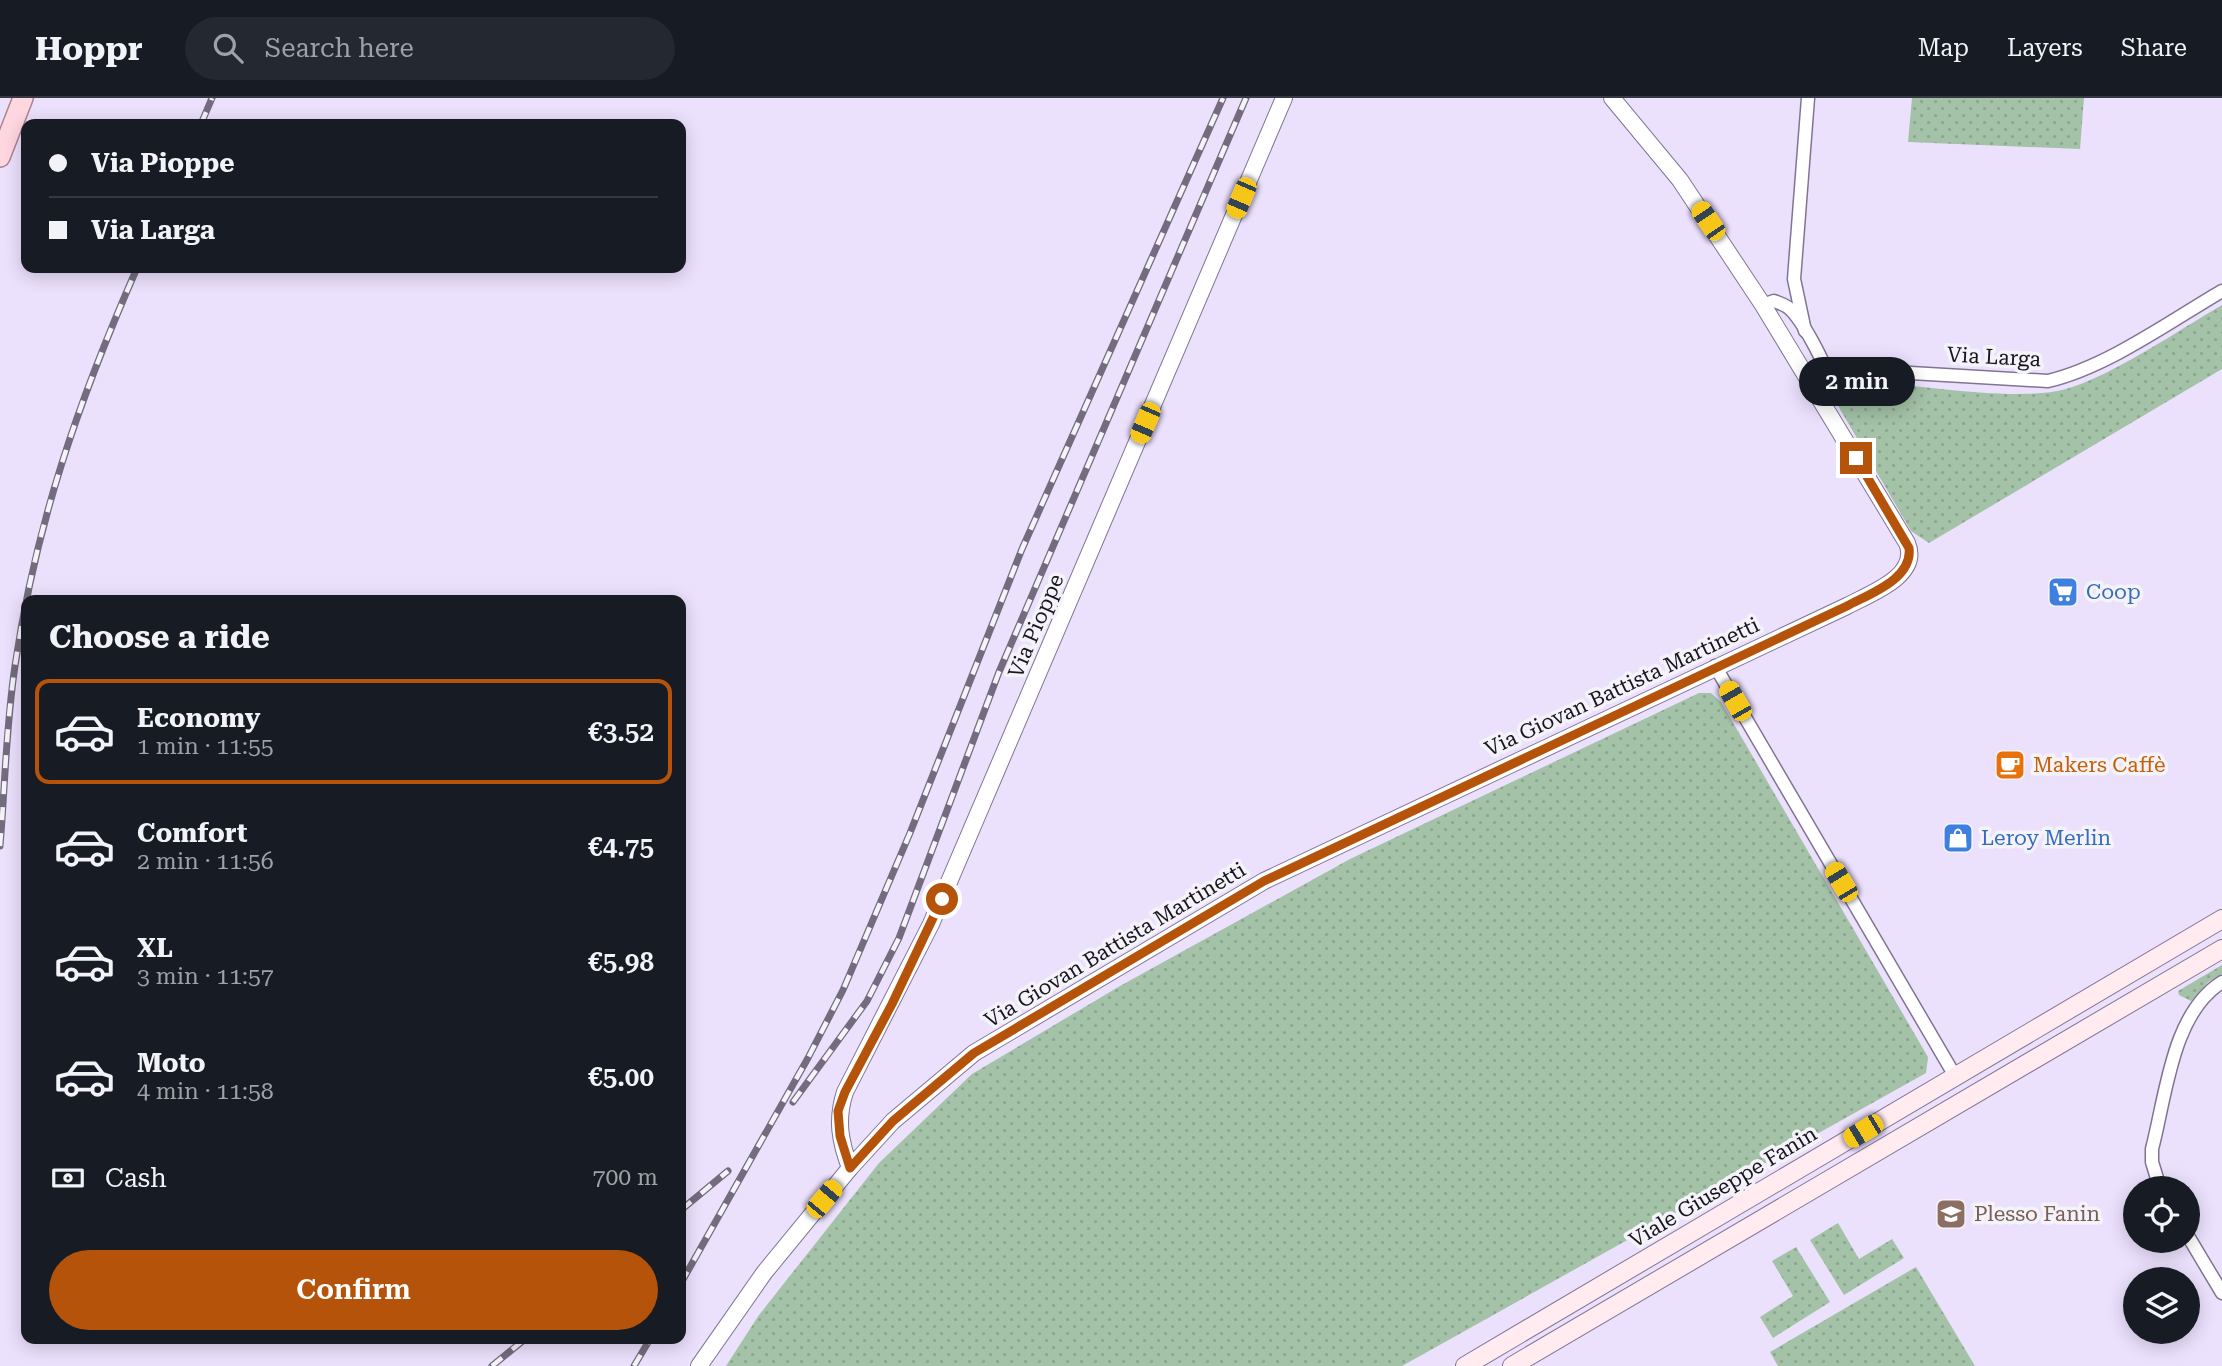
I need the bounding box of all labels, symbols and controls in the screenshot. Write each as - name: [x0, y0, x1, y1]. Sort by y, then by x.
- search box: [185, 17, 675, 80]
- text: Hoppr: [35, 29, 143, 68]
- icon: search: [209, 29, 247, 67]
- text: Search here: [265, 33, 414, 63]
- text: Map: [1918, 34, 1969, 62]
- text: Layers: [2007, 34, 2083, 62]
- text: Share: [2121, 34, 2187, 62]
- text: Via Pioppe: [91, 148, 234, 178]
- car: [1224, 175, 1259, 221]
- car: [1688, 198, 1729, 244]
- text: Via Larga: [91, 215, 215, 245]
- street label: Via Larga: [1946, 343, 2042, 371]
- callout: 2 min: [1798, 356, 1914, 406]
- text: 2 min: [1825, 368, 1889, 395]
- car: [1128, 400, 1163, 446]
- route end: [1840, 442, 1872, 474]
- street label: Via Pioppe: [1003, 571, 1069, 681]
- supermarket icon: Coop: [2046, 575, 2080, 609]
- place label: Coop: [2086, 580, 2141, 604]
- street label: Via Giovan Battista Martinetti: [1481, 613, 1763, 761]
- text: Choose a ride: [49, 618, 270, 656]
- car: [1716, 678, 1755, 724]
- icon: car: [53, 700, 116, 763]
- text: Economy: [137, 703, 260, 733]
- text: €3.52: [588, 717, 654, 747]
- text: 1 min · 11:55: [137, 733, 274, 760]
- cafe icon: Makers Caffè: [1993, 748, 2027, 782]
- place label: Makers Caffè: [2033, 753, 2165, 777]
- icon: car: [53, 815, 116, 878]
- text: Comfort: [137, 818, 247, 848]
- shop icon: Leroy Merlin: [1941, 821, 1975, 855]
- place label: Leroy Merlin: [1981, 826, 2111, 850]
- text: €4.75: [588, 832, 654, 862]
- text: 2 min · 11:56: [137, 848, 274, 875]
- street label: Via Giovan Battista Martinetti: [980, 857, 1250, 1033]
- car: [1822, 859, 1861, 905]
- route start: [926, 883, 958, 915]
- icon: car: [53, 930, 116, 993]
- text: XL: [137, 933, 173, 963]
- text: €5.98: [588, 947, 654, 977]
- text: 3 min · 11:57: [137, 963, 274, 990]
- icon: car: [53, 1045, 116, 1108]
- text: Moto: [137, 1048, 206, 1078]
- text: €5.00: [588, 1062, 654, 1092]
- text: 4 min · 11:58: [137, 1078, 274, 1105]
- car: [1840, 1111, 1887, 1151]
- street label: Viale Giuseppe Fanin: [1625, 1121, 1822, 1253]
- icon: cash: [49, 1159, 87, 1197]
- text: Cash: [105, 1163, 167, 1193]
- text: 700 m: [593, 1164, 658, 1191]
- car: [803, 1176, 846, 1222]
- map controls: [2123, 1176, 2200, 1344]
- button: locate: [2123, 1176, 2200, 1253]
- school or university icon: Plesso Fanin: [1934, 1197, 1968, 1231]
- place label: Plesso Fanin: [1974, 1202, 2100, 1226]
- button: Confirm: [49, 1250, 658, 1330]
- button: layers: [2123, 1267, 2200, 1344]

